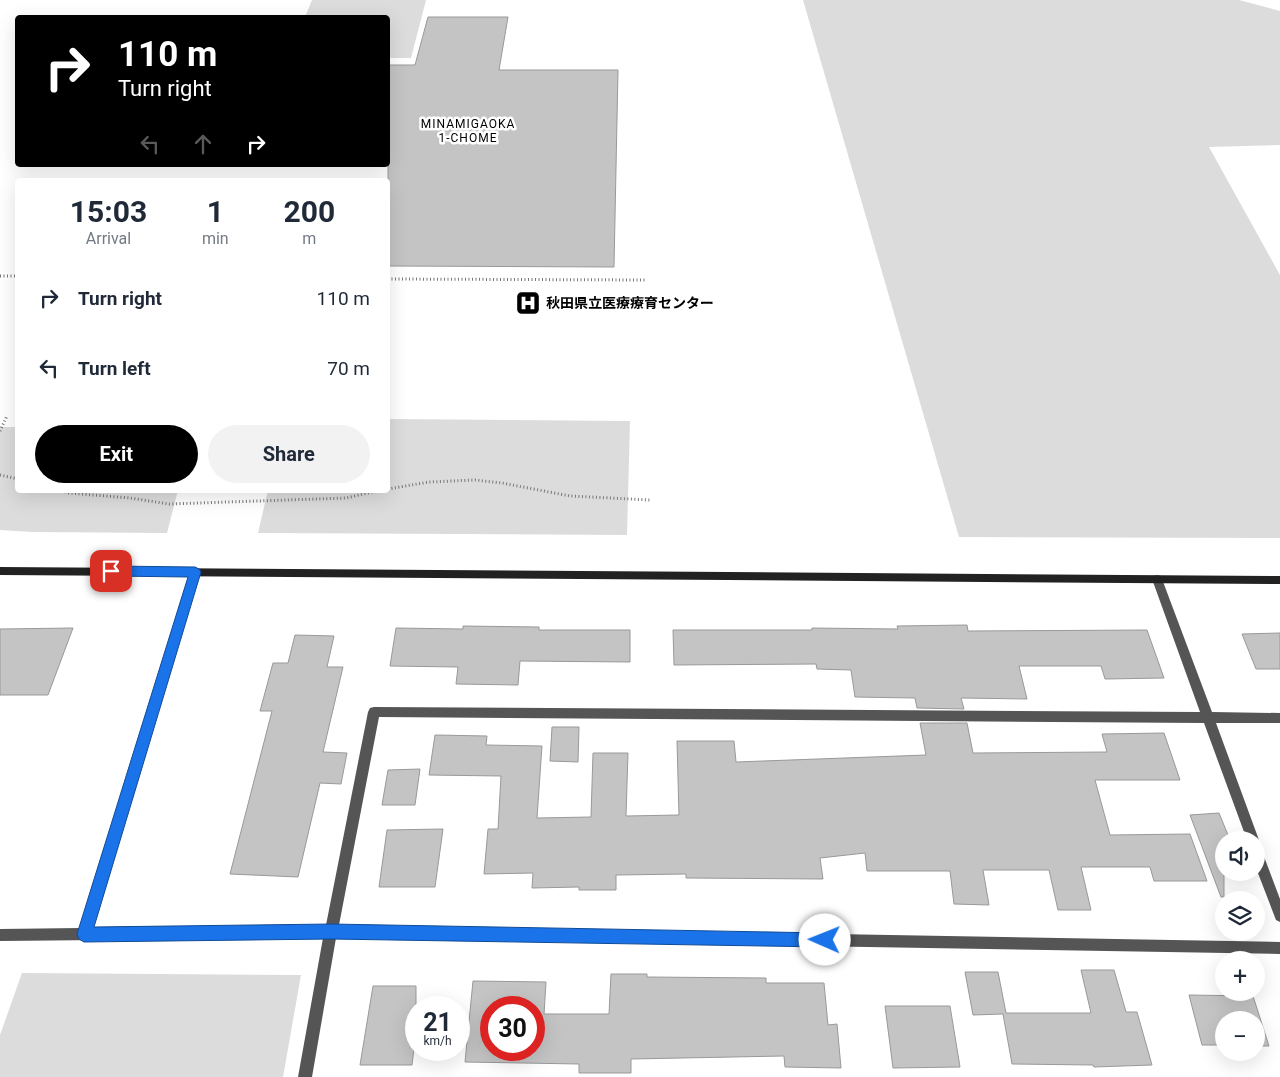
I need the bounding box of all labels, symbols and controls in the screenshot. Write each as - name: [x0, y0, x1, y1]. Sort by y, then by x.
- text: 110 m: [118, 34, 217, 75]
- icon: right: [35, 35, 100, 100]
- text: Turn right: [118, 76, 212, 101]
- district label: MINAMIGAOKA 1-CHOME: [421, 117, 515, 145]
- icon: left: [136, 130, 164, 158]
- icon: ahead: [189, 130, 217, 158]
- icon: right: [242, 130, 270, 158]
- text: 15:03: [70, 194, 147, 229]
- text: 1: [207, 194, 224, 229]
- text: 200: [284, 194, 335, 229]
- text: Arrival: [86, 229, 131, 248]
- text: min: [202, 229, 229, 248]
- text: m: [302, 229, 316, 248]
- icon: right: [35, 284, 63, 312]
- text: Turn right: [78, 287, 162, 310]
- text: 110 m: [317, 287, 370, 310]
- hospital icon: 秋田県立医療療育センター: [515, 290, 541, 316]
- place label: 秋田県立医療療育センター: [546, 295, 714, 311]
- icon: left: [35, 354, 63, 382]
- text: Turn left: [78, 357, 151, 380]
- text: 70 m: [327, 357, 370, 380]
- button: Exit: [35, 425, 198, 483]
- button: Share: [208, 425, 370, 483]
- pin: [90, 550, 132, 592]
- icon: arrive: [97, 557, 125, 585]
- map controls: [1215, 831, 1265, 1061]
- button: sound: [1215, 831, 1265, 881]
- button: layers: [1215, 891, 1265, 941]
- position arrow: [798, 913, 850, 965]
- button: +: [1215, 951, 1265, 1001]
- speed limit sign: 30: [480, 996, 545, 1061]
- text: 21: [423, 1008, 452, 1037]
- button: −: [1215, 1011, 1265, 1061]
- text: km/h: [423, 1034, 452, 1048]

